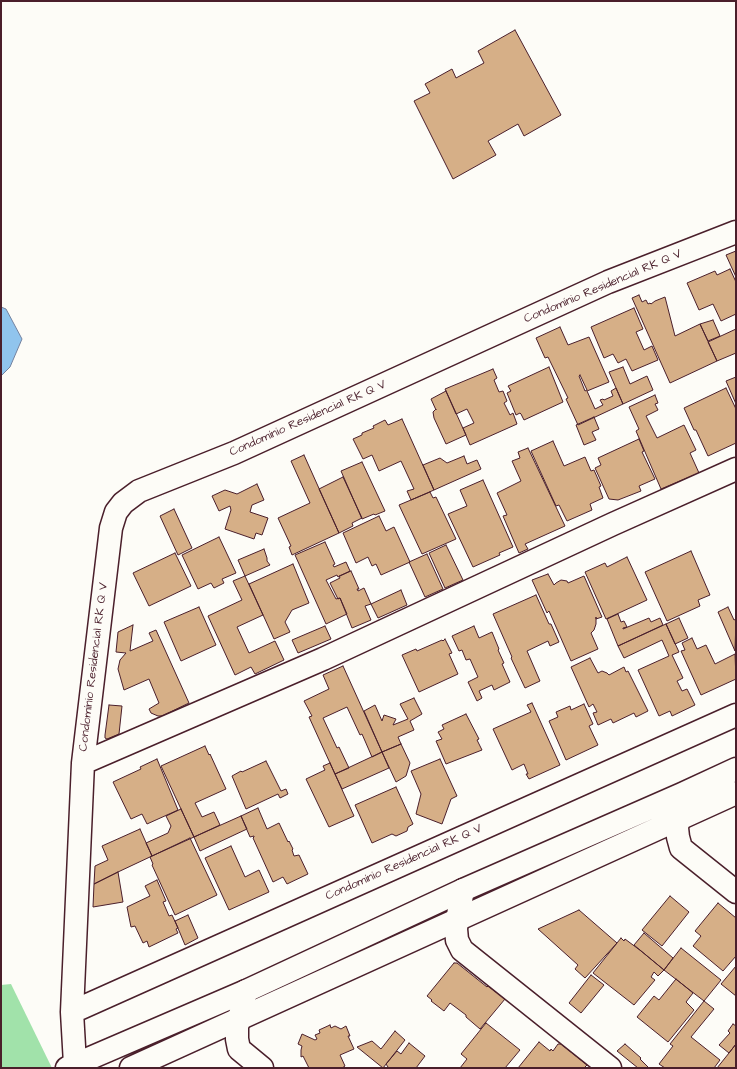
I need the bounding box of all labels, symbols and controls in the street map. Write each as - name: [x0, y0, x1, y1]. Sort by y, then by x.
- street label: Condomínio Residencial RK Q V: [522, 247, 684, 327]
- street label: Condomínio Residencial RK Q V: [227, 378, 389, 460]
- street label: Condomínio Residencial RK Q V: [76, 582, 112, 752]
- street label: Condomínio Residencial RK Q V: [323, 822, 485, 904]

